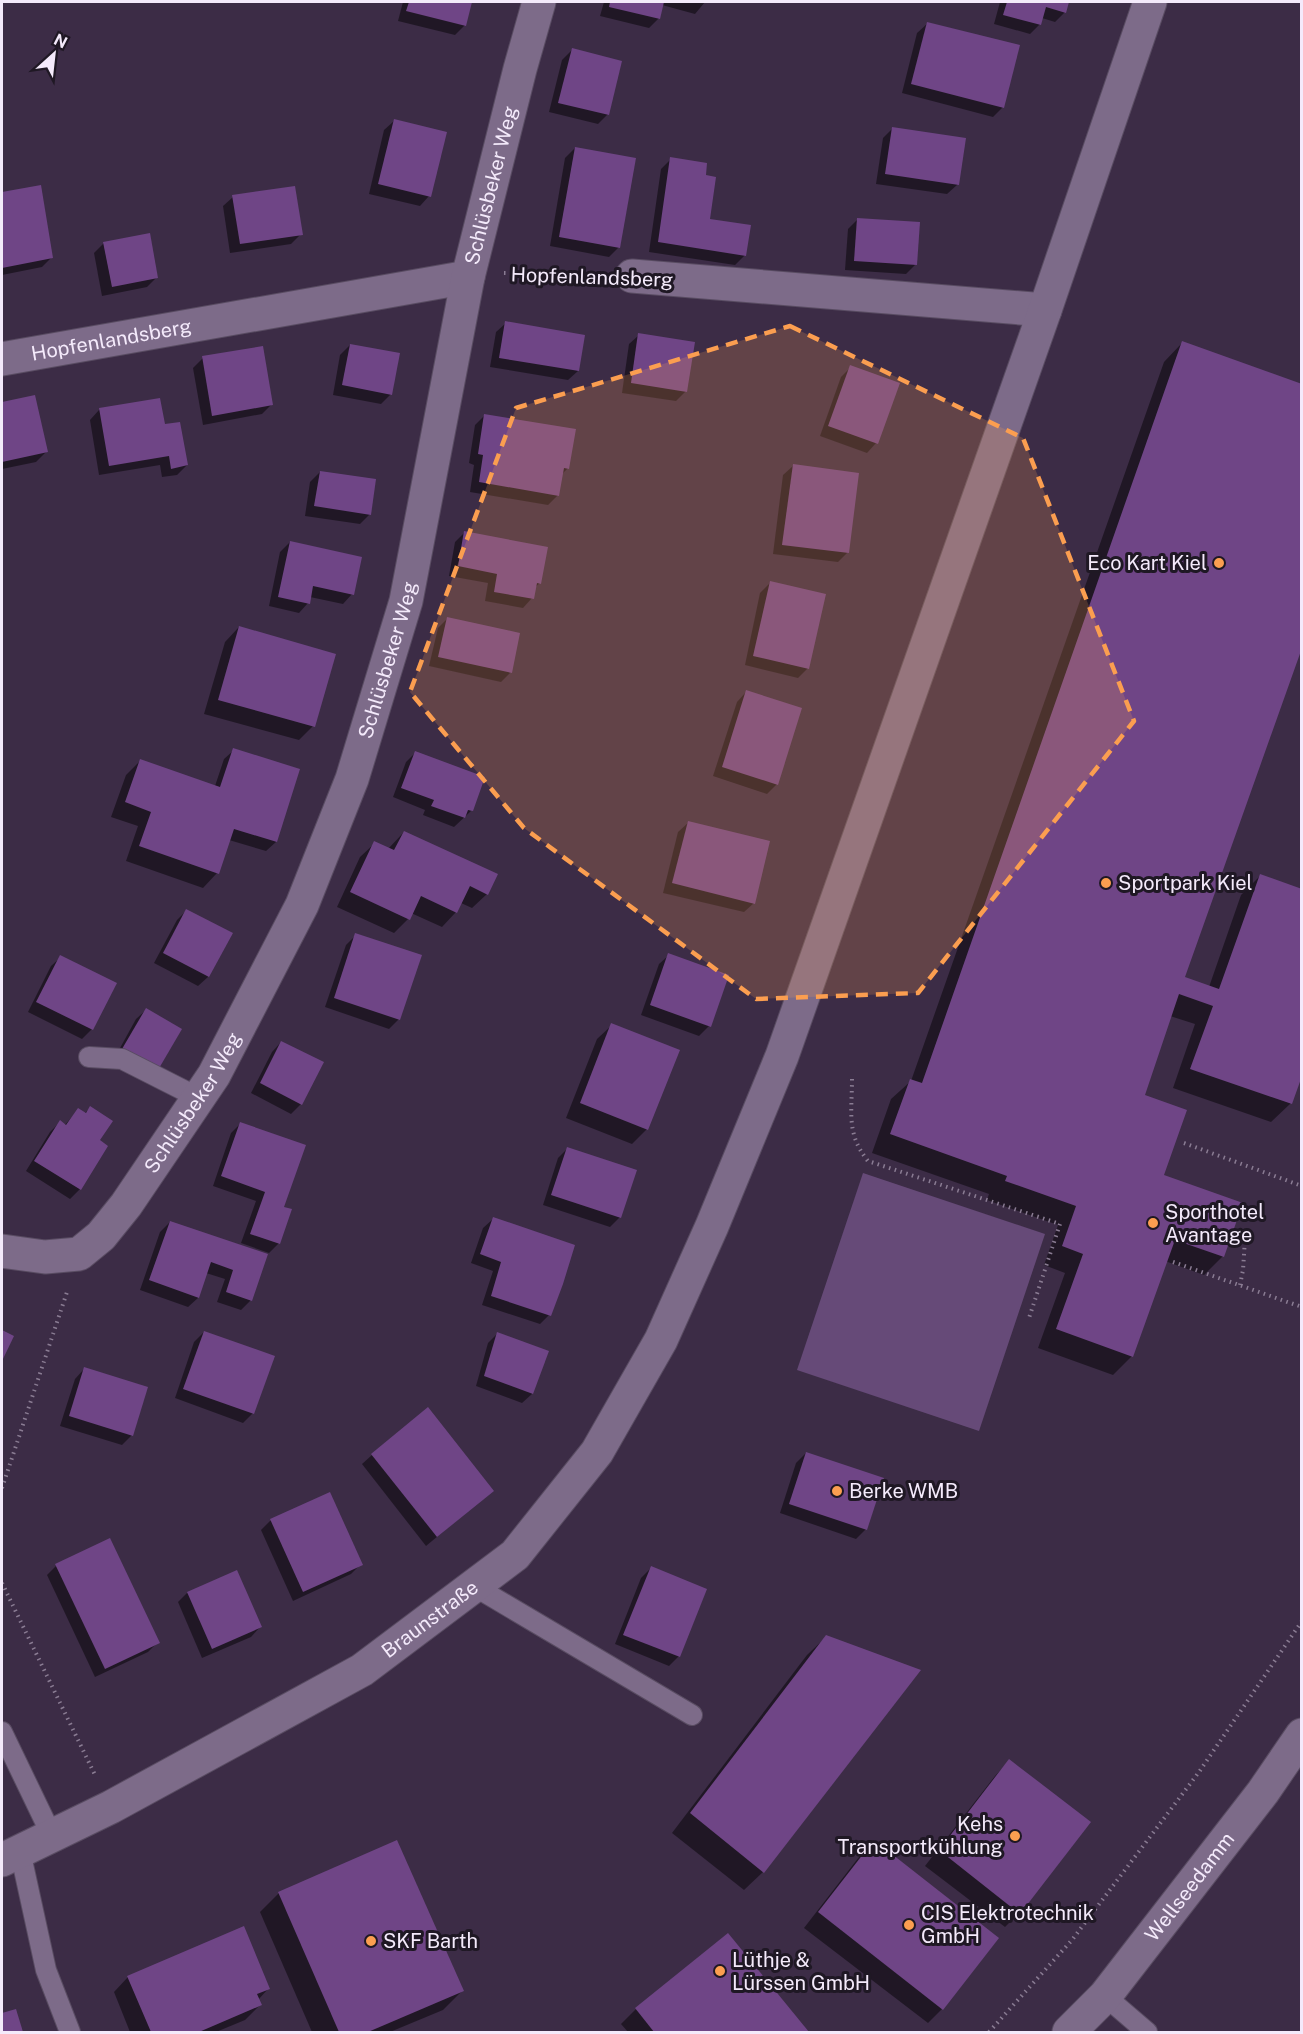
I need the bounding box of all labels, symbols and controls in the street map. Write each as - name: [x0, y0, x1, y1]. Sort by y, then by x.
- north arrow: [24, 24, 84, 84]
- text: N: [51, 30, 70, 52]
- street label: Schlüsbeker Weg: [460, 104, 522, 267]
- street label: Hopfenlandsberg: [510, 262, 674, 292]
- street label: Hopfenlandsberg: [29, 314, 193, 366]
- place label: Eco Kart Kiel: [1087, 551, 1207, 575]
- marker: Eco Kart Kiel: [1212, 556, 1226, 570]
- street label: Schlüsbeker Weg: [353, 580, 421, 741]
- place label: Sportpark Kiel: [1118, 871, 1253, 895]
- marker: Sportpark Kiel: [1099, 876, 1113, 890]
- street label: Schlüsbeker Weg: [139, 1028, 246, 1178]
- place label: Sporthotel Avantage: [1165, 1200, 1264, 1247]
- marker: Sporthotel Avantage: [1146, 1216, 1160, 1230]
- place label: Berke WMB: [849, 1479, 958, 1503]
- marker: Berke WMB: [830, 1484, 844, 1498]
- street label: Braunstraße: [377, 1575, 483, 1663]
- place label: Kehs Transportkühlung: [837, 1812, 1003, 1859]
- street label: Wellseedamm: [1140, 1828, 1239, 1946]
- marker: Kehs Transportkühlung: [1008, 1829, 1022, 1843]
- place label: CIS Elektrotechnik GmbH: [921, 1901, 1094, 1948]
- marker: CIS Elektrotechnik GmbH: [902, 1918, 916, 1932]
- place label: SKF Barth: [383, 1929, 478, 1953]
- marker: SKF Barth: [364, 1934, 378, 1948]
- place label: Lüthje & Lürssen GmbH: [732, 1948, 870, 1995]
- marker: Lüthje & Lürssen GmbH: [713, 1964, 727, 1978]

